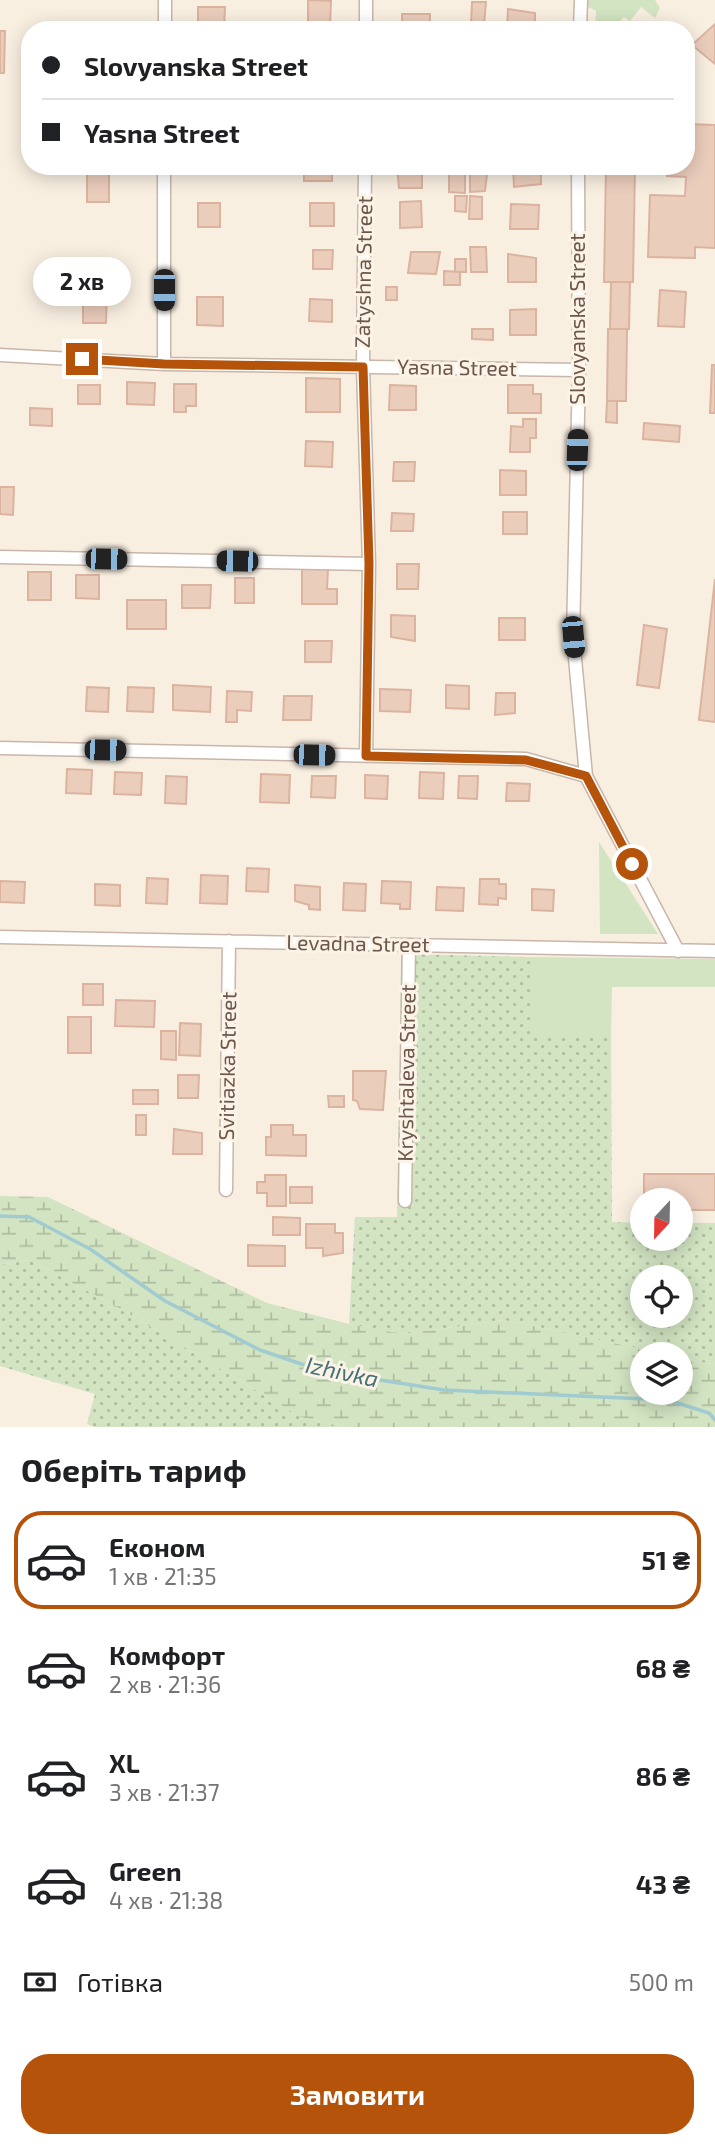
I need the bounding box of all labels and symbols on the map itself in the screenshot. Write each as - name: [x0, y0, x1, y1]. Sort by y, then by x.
- street label: Zatyshna Street: [349, 196, 376, 348]
- street label: Slovyanska Street: [564, 233, 589, 405]
- callout: 2 хв: [33, 258, 131, 306]
- car: [154, 269, 175, 311]
- route end: [66, 343, 98, 375]
- street label: Yasna Street: [397, 353, 517, 380]
- car: [566, 429, 589, 471]
- car: [85, 548, 128, 570]
- car: [216, 550, 259, 572]
- car: [561, 615, 586, 659]
- car: [84, 739, 127, 761]
- car: [293, 744, 336, 766]
- route start: [616, 848, 648, 880]
- street label: Levadna Street: [286, 929, 430, 956]
- street label: Kryshtaleva Street: [391, 984, 420, 1162]
- street label: Svitiazka Street: [213, 991, 240, 1141]
- north arrow: [630, 1188, 693, 1251]
- water label: Izhivka: [303, 1350, 381, 1392]

